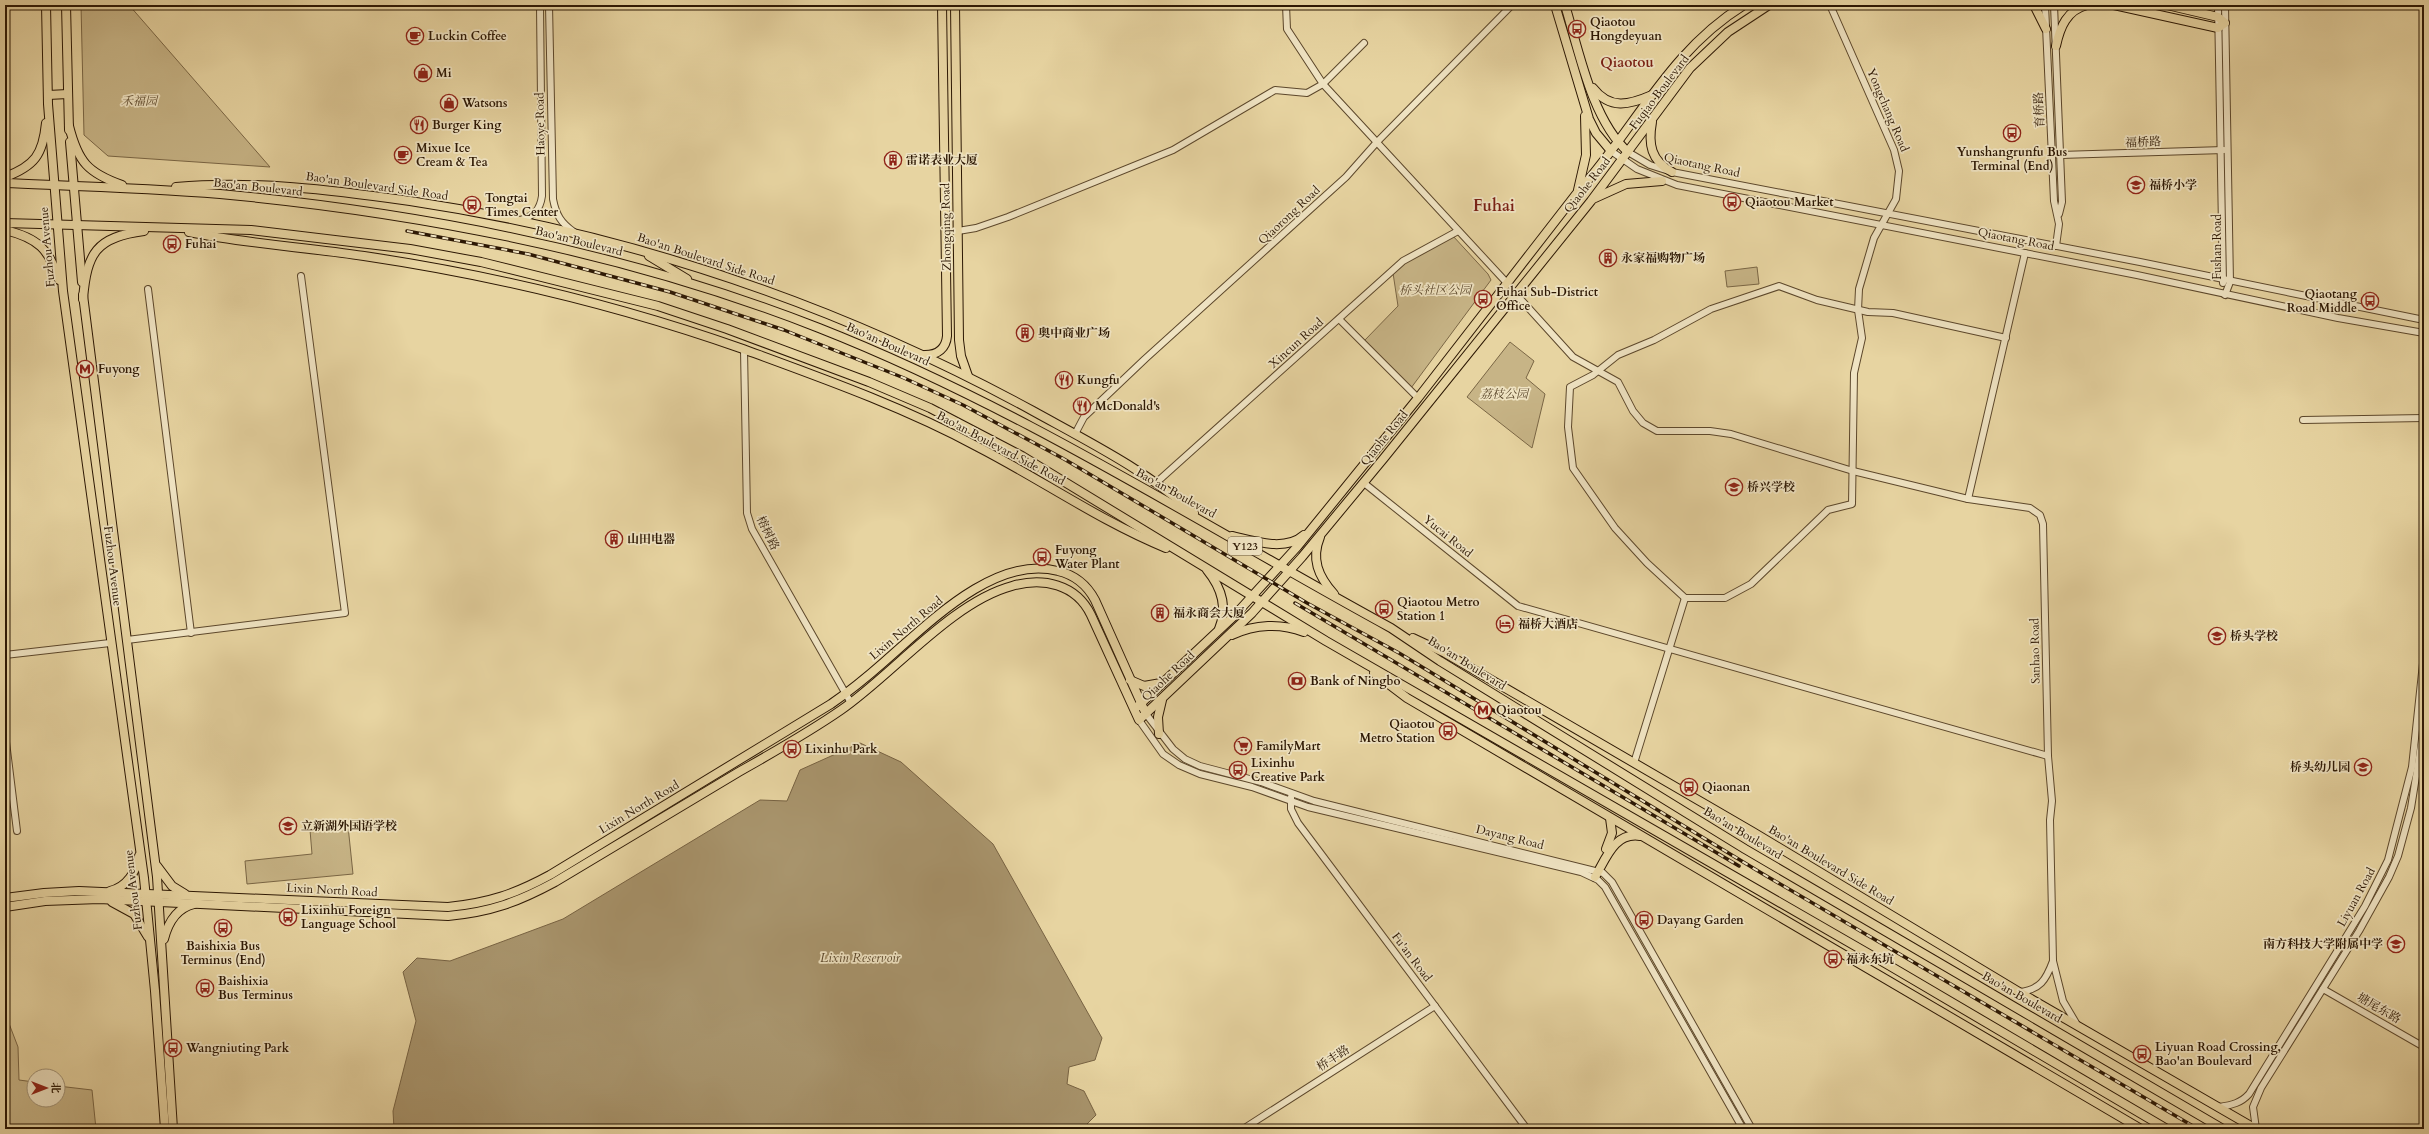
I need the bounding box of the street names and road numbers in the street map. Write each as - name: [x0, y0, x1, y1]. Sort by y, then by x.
- street label: Fuqiao Boulevard: [1626, 51, 1693, 133]
- street label: Yongchang Road: [1863, 66, 1913, 155]
- street label: Haoye Road: [531, 92, 549, 156]
- street label: 育桥路: [2030, 92, 2048, 128]
- street label: 福桥路: [2125, 133, 2161, 151]
- street label: Qiaotang Road: [1662, 149, 1742, 181]
- street label: Qiaohe Road: [1560, 153, 1614, 216]
- street label: Bao'an Boulevard Side Road: [305, 168, 450, 204]
- street label: Bao'an Boulevard: [213, 174, 304, 200]
- street label: Zhongqing Road: [937, 182, 955, 271]
- street label: Qiaorong Road: [1255, 182, 1324, 248]
- street label: Fuzhou Avenue: [36, 206, 58, 288]
- street label: Fushan Road: [2209, 214, 2225, 280]
- street label: Bao'an Boulevard: [534, 222, 625, 260]
- street label: Qiaotang Road: [1976, 224, 2056, 254]
- street label: Bao'an Boulevard Side Road: [635, 229, 777, 289]
- street label: Xincun Road: [1265, 314, 1327, 372]
- street label: Bao'an Boulevard: [844, 318, 933, 370]
- street label: Qiaohe Road: [1357, 406, 1412, 469]
- street label: Bao'an Boulevard Side Road: [934, 407, 1069, 489]
- street label: Bao'an Boulevard: [1133, 464, 1220, 522]
- street label: Yucai Road: [1420, 511, 1476, 561]
- street label: 榕树路: [753, 513, 783, 553]
- street label: Fuzhou Avenue: [100, 525, 126, 607]
- road number: Y123: [1228, 537, 1262, 555]
- street label: Lixin North Road: [866, 592, 946, 663]
- street label: Sanhao Road: [2026, 617, 2044, 684]
- street label: Bao'an Boulevard: [1425, 632, 1510, 694]
- street label: Qiaohe Road: [1138, 647, 1198, 705]
- street label: Lixin North Road: [596, 776, 683, 837]
- street label: Bao'an Boulevard: [1701, 803, 1786, 863]
- street label: Dayang Road: [1474, 821, 1546, 853]
- street label: Bao'an Boulevard Side Road: [1765, 821, 1897, 909]
- street label: Fuzhou Avenue: [120, 849, 146, 931]
- street label: Liyuan Road: [2333, 864, 2379, 929]
- street label: Lixin North Road: [286, 880, 379, 900]
- street label: Fu'an Road: [1388, 929, 1436, 985]
- street label: Bao'an Boulevard: [1979, 968, 2065, 1027]
- street label: 塘尾东路: [2354, 989, 2404, 1027]
- street label: 桥丰路: [1314, 1041, 1352, 1075]

